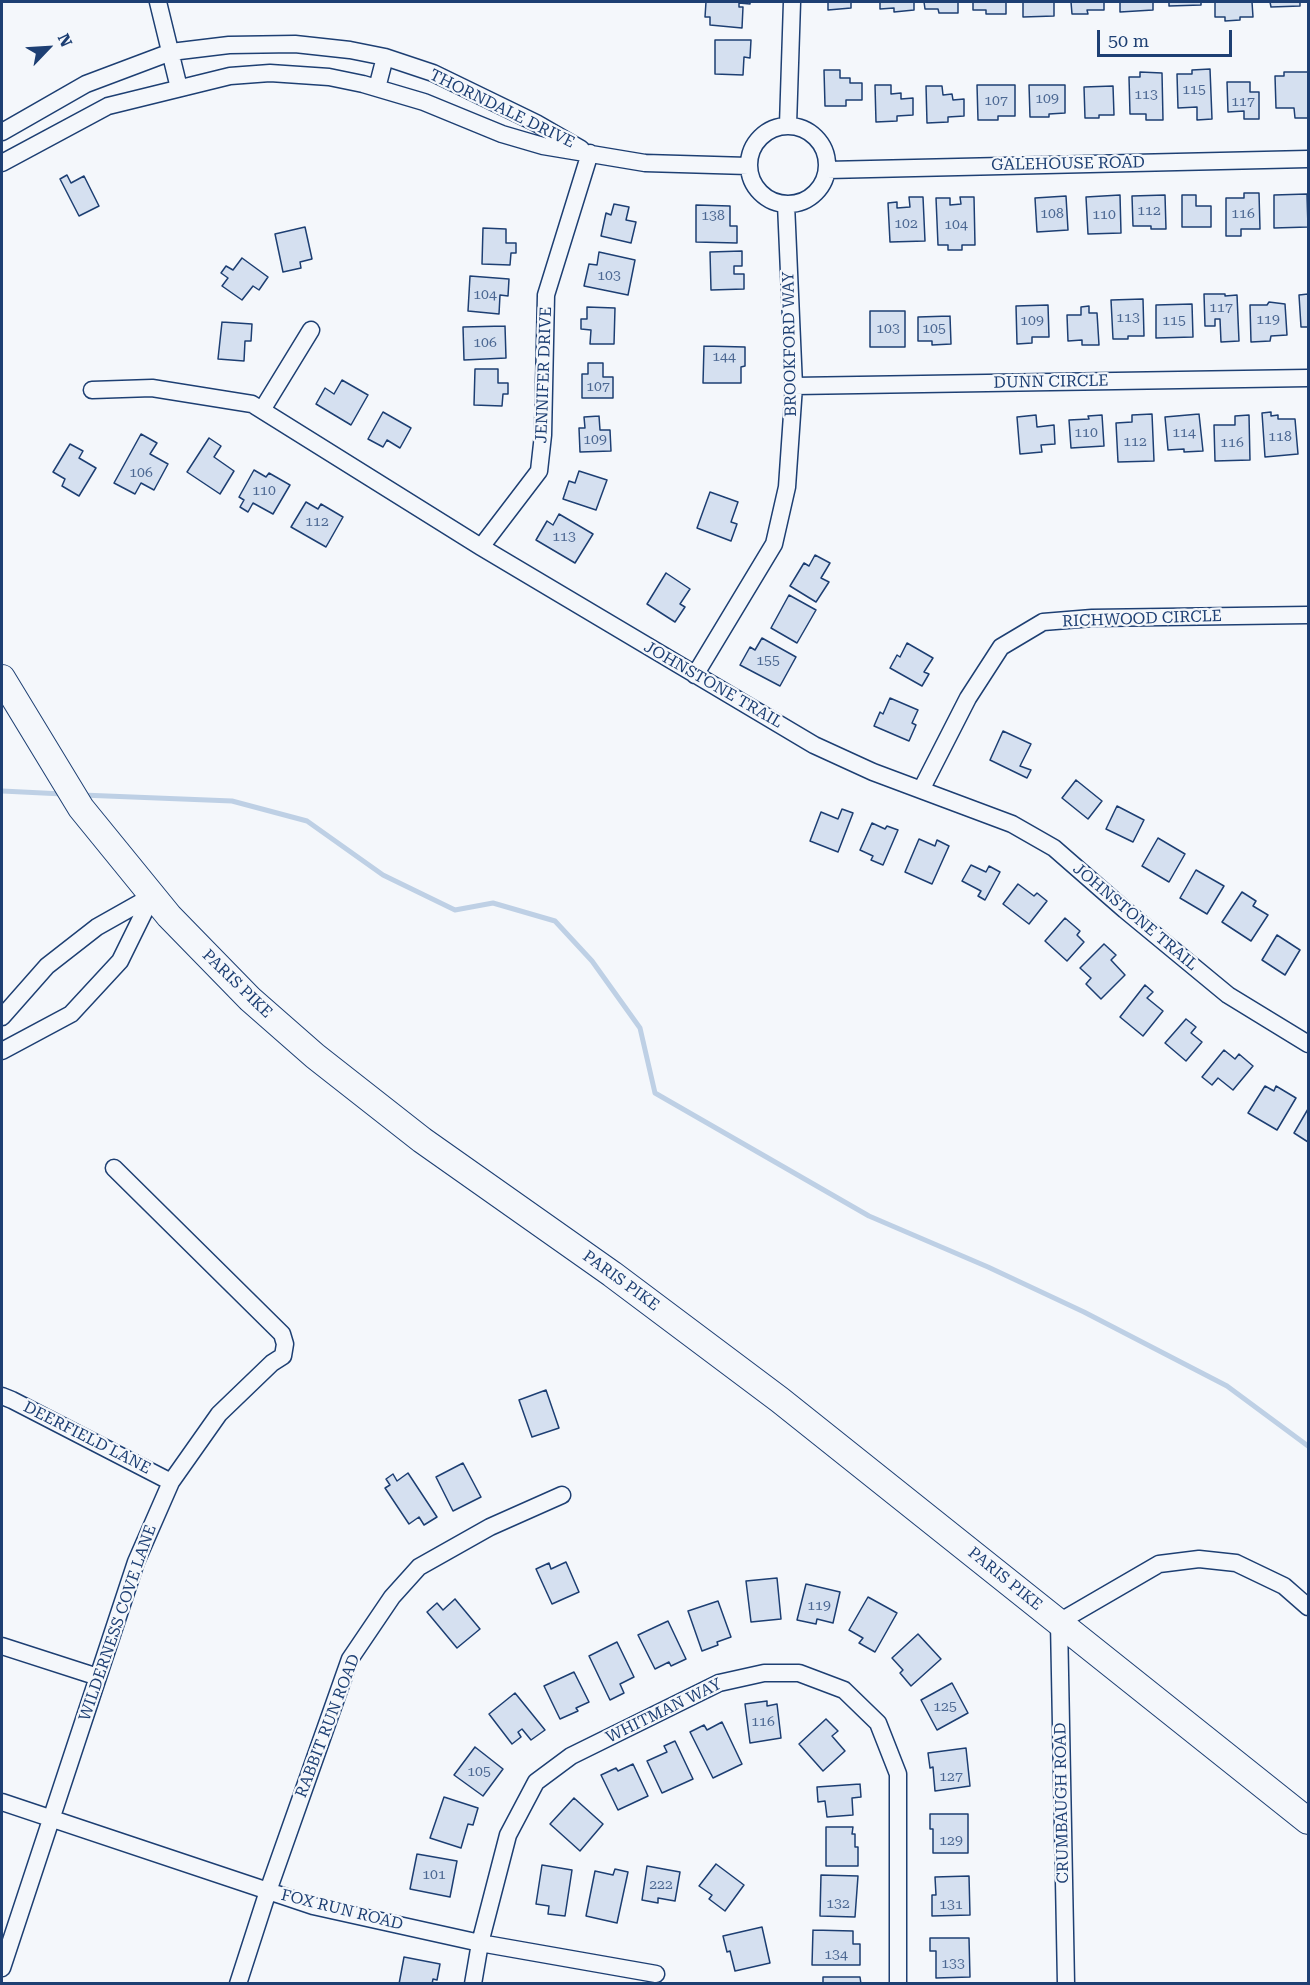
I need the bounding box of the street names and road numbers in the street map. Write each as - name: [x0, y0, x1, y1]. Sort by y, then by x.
- street label: THORNDALE DRIVE: [426, 66, 578, 152]
- street label: GALEHOUSE ROAD: [991, 153, 1145, 175]
- street label: BROOKFORD WAY: [779, 271, 801, 417]
- street label: JENNIFER DRIVE: [532, 306, 556, 444]
- street label: DUNN CIRCLE: [993, 371, 1109, 393]
- street label: RICHWOOD CIRCLE: [1062, 607, 1222, 631]
- street label: JOHNSTONE TRAIL: [640, 637, 786, 733]
- street label: JOHNSTONE TRAIL: [1069, 859, 1201, 975]
- street label: PARIS PIKE: [198, 946, 276, 1022]
- street label: PARIS PIKE: [579, 1247, 663, 1315]
- street label: DEERFIELD LANE: [20, 1398, 154, 1478]
- street label: WILDERNESS COVE LANE: [75, 1522, 161, 1724]
- street label: PARIS PIKE: [964, 1543, 1046, 1615]
- street label: RABBIT RUN ROAD: [292, 1652, 364, 1800]
- street label: WHITMAN WAY: [603, 1675, 725, 1747]
- street label: CRUMBAUGH ROAD: [1051, 1722, 1073, 1884]
- street label: FOX RUN ROAD: [279, 1886, 405, 1934]

